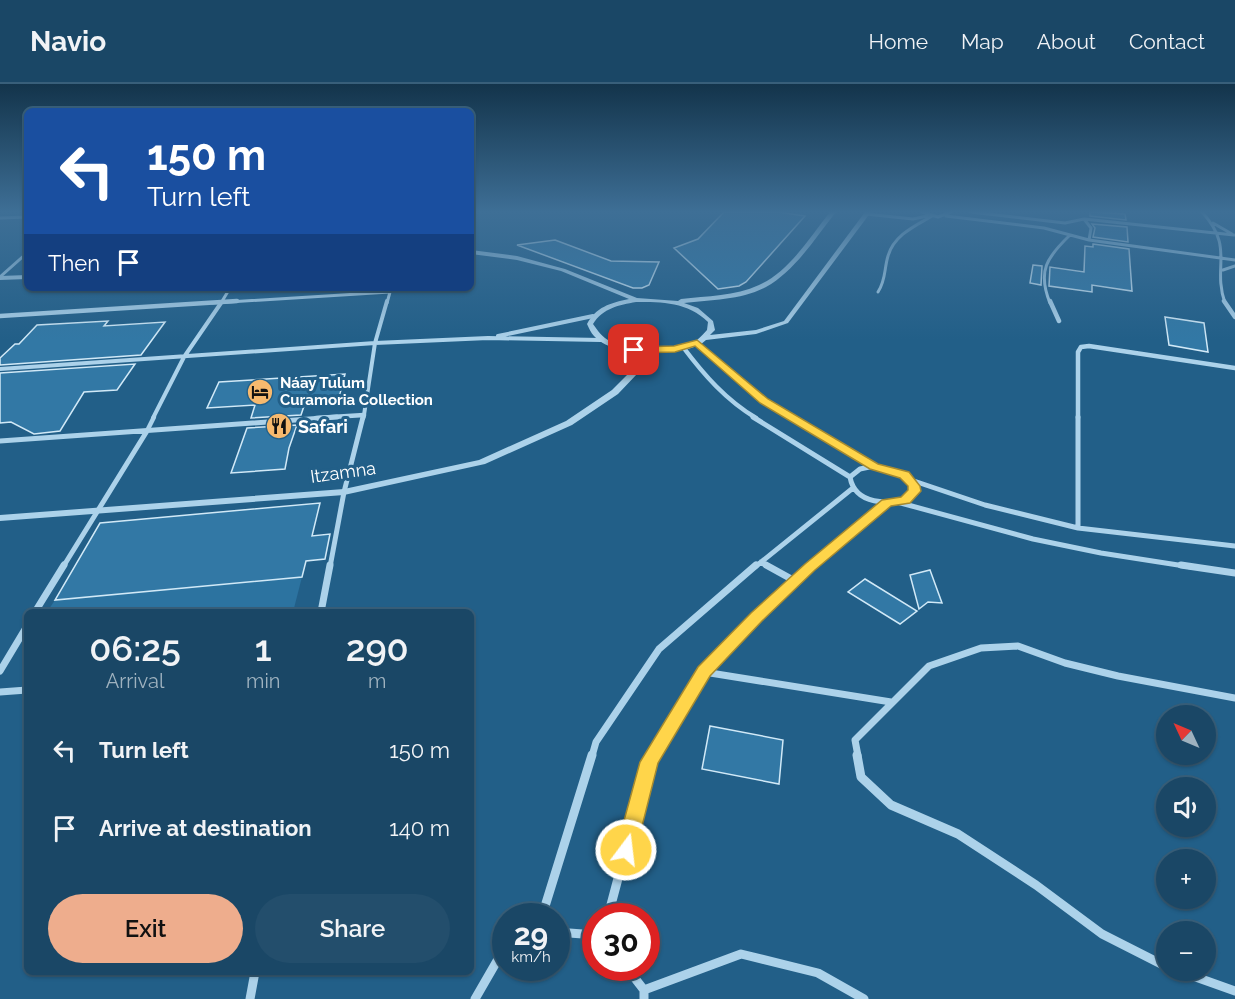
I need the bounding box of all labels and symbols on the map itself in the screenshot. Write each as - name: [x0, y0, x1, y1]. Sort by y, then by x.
- pin: [608, 324, 659, 375]
- place label: Náay Tulum Curamoria Collection: [280, 374, 433, 409]
- hotel icon: Náay Tulum Curamoria Collection: [245, 377, 275, 407]
- restaurant icon: Safari: [264, 411, 294, 441]
- place label: Safari: [298, 416, 348, 437]
- street label: Itzamna: [309, 457, 377, 487]
- north arrow: [1156, 705, 1216, 765]
- position arrow: [594, 818, 658, 882]
- speed limit sign: 30: [582, 903, 660, 981]

